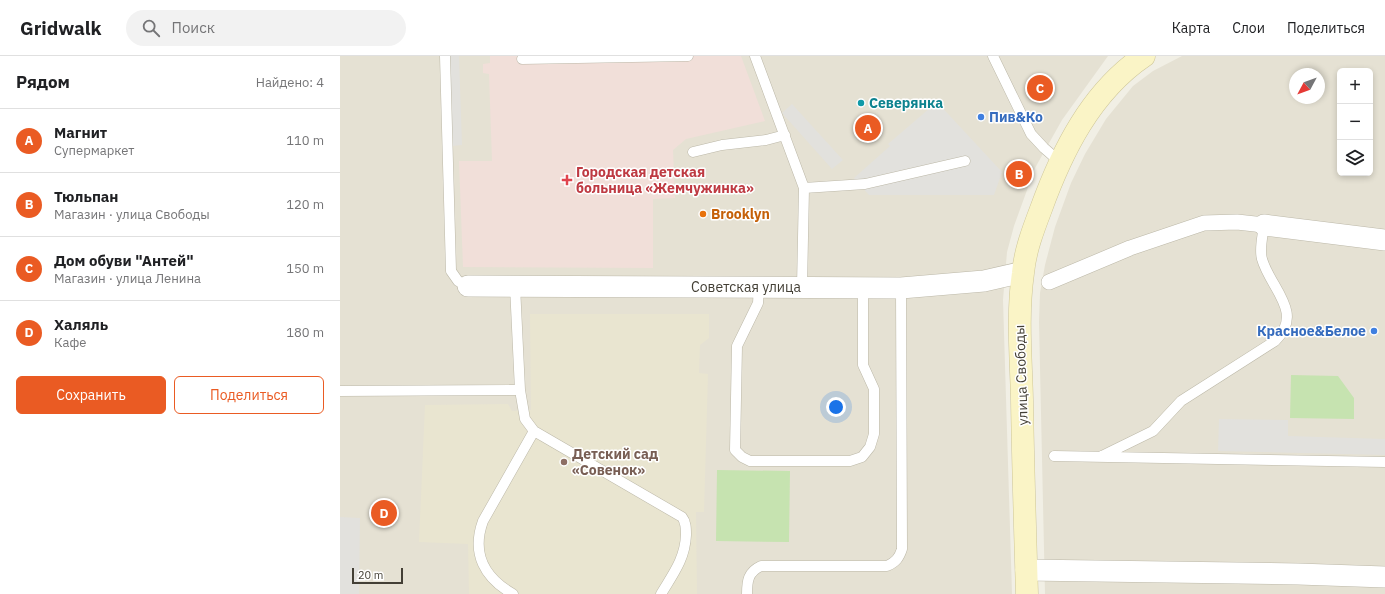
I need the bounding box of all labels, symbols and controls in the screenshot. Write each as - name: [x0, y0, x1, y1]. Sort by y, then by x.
- search box: [126, 10, 406, 46]
- text: Gridwalk: [20, 16, 102, 40]
- icon: search: [140, 17, 162, 39]
- text: Поиск: [172, 18, 215, 37]
- text: Карта: [1172, 19, 1210, 37]
- text: Слои: [1232, 19, 1265, 37]
- text: Поделиться: [1287, 19, 1365, 37]
- north arrow: [1289, 68, 1325, 104]
- map controls: [1337, 68, 1373, 176]
- button: +: [1337, 68, 1373, 104]
- text: Рядом: [16, 71, 70, 93]
- pin: C: [1027, 73, 1053, 103]
- text: Найдено: 4: [256, 74, 324, 91]
- place label: Северянка: [869, 94, 943, 112]
- marker: Северянка: [856, 98, 866, 108]
- button: −: [1337, 104, 1373, 140]
- place label: Пив&Ко: [989, 108, 1043, 126]
- marker: Пив&Ко: [976, 112, 986, 122]
- pin: A: [855, 113, 881, 143]
- text: Магнит: [54, 123, 107, 142]
- text: A: [25, 132, 33, 149]
- text: 110 m: [286, 132, 324, 149]
- button: layers: [1337, 140, 1373, 176]
- text: Супермаркет: [54, 142, 134, 159]
- pin: B: [1006, 159, 1032, 189]
- place label: Городская детская больница «Жемчужинка»: [576, 163, 754, 197]
- marker: Городская детская больница «Жемчужинка»: [561, 174, 573, 186]
- text: Тюльпан: [54, 187, 119, 206]
- text: B: [25, 196, 33, 213]
- text: 120 m: [286, 196, 324, 213]
- place label: Brooklyn: [711, 205, 770, 223]
- text: Магазин · улица Свободы: [54, 206, 210, 223]
- marker: Brooklyn: [698, 209, 708, 219]
- text: Дом обуви "Антей": [54, 251, 194, 270]
- text: C: [25, 260, 33, 277]
- text: 150 m: [286, 260, 324, 277]
- text: Магазин · улица Ленина: [54, 270, 201, 287]
- street label: Советская улица: [691, 278, 801, 296]
- text: Халяль: [54, 315, 108, 334]
- place label: Красное&Белое: [1257, 322, 1366, 340]
- text: D: [24, 324, 34, 341]
- text: 180 m: [286, 324, 324, 341]
- street label: улица Свободы: [1010, 324, 1032, 426]
- marker: Красное&Белое: [1369, 326, 1379, 336]
- text: Кафе: [54, 334, 86, 351]
- button: Сохранить: [16, 376, 166, 414]
- button: Поделиться: [174, 376, 324, 414]
- your location: [826, 397, 846, 417]
- place label: Детский сад «Совенок»: [572, 445, 658, 479]
- marker: Детский сад «Совенок»: [559, 457, 569, 467]
- pin: D: [371, 498, 397, 528]
- scale bar: [352, 566, 403, 585]
- text: 20 m: [358, 568, 383, 582]

